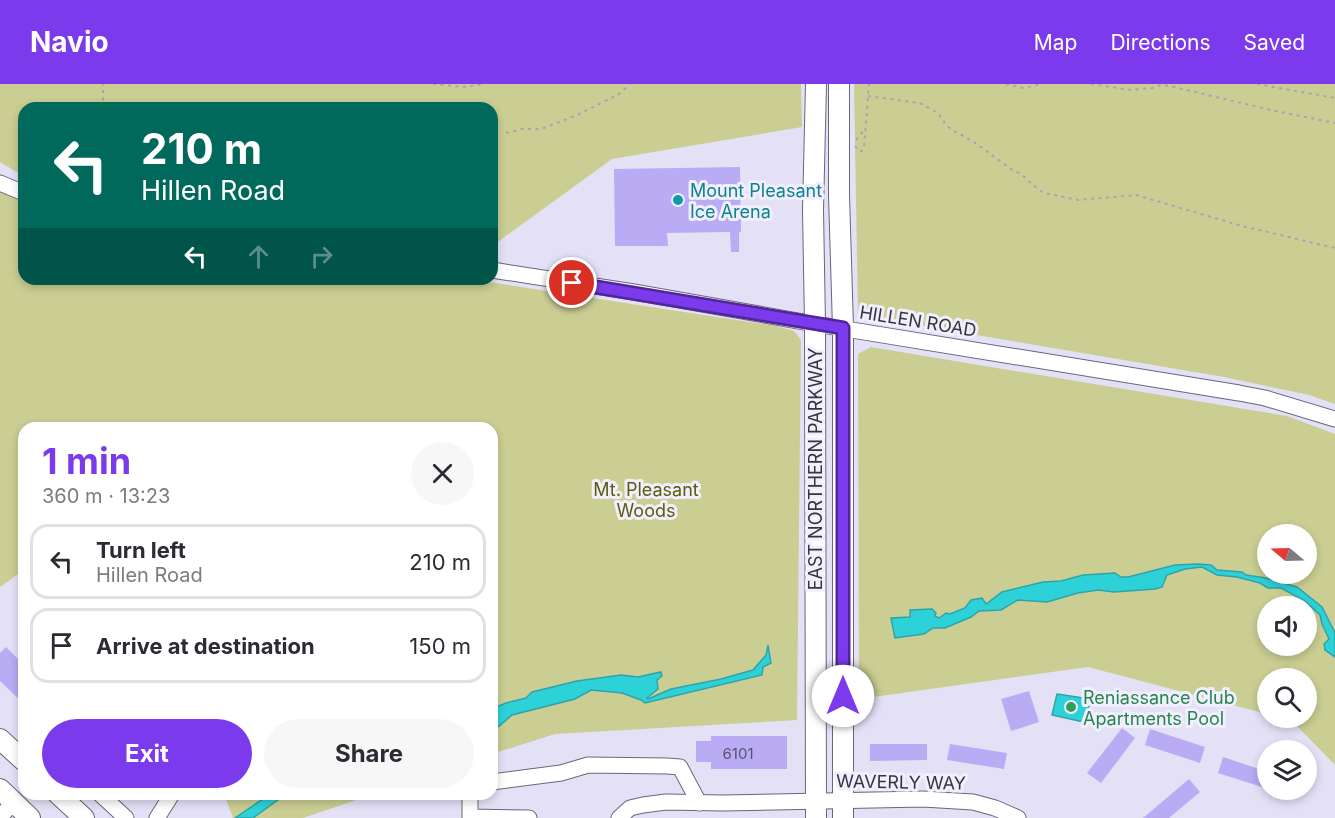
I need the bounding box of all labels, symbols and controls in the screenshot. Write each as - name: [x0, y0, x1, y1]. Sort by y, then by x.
- text: Navio: [30, 25, 109, 59]
- text: Map: [1034, 30, 1077, 55]
- text: Directions: [1110, 30, 1211, 55]
- text: Saved: [1244, 30, 1305, 55]
- text: 210 m: [141, 123, 262, 174]
- icon: left: [42, 126, 120, 204]
- text: Hillen Road: [141, 174, 285, 207]
- place label: Mount Pleasant Ice Arena: [690, 180, 822, 222]
- marker: Mount Pleasant Ice Arena: [671, 193, 685, 207]
- icon: left: [179, 240, 212, 273]
- icon: ahead: [242, 240, 275, 273]
- icon: right: [305, 240, 338, 273]
- pin: [546, 257, 597, 308]
- icon: arrive: [555, 266, 588, 299]
- street label: HILLEN ROAD: [858, 301, 978, 341]
- street label: EAST NORTHERN PARKWAY: [805, 348, 826, 590]
- text: 1 min: [42, 439, 131, 483]
- button: close: [411, 442, 474, 505]
- park label: Mt. Pleasant Woods: [593, 479, 699, 521]
- text: 360 m · 13:23: [42, 484, 170, 508]
- north arrow: [1257, 524, 1317, 584]
- map controls: [1257, 524, 1317, 800]
- text: Turn left: [96, 537, 186, 563]
- icon: left: [45, 545, 78, 578]
- text: 210 m: [409, 549, 471, 575]
- text: Hillen Road: [96, 563, 203, 587]
- button: sound: [1257, 596, 1317, 656]
- icon: arrive: [45, 629, 78, 662]
- text: Arrive at destination: [96, 633, 315, 659]
- text: 150 m: [409, 633, 471, 659]
- position arrow: [811, 664, 875, 728]
- button: search: [1257, 668, 1317, 728]
- place label: Reniassance Club Apartments Pool: [1083, 687, 1235, 729]
- marker: Reniassance Club Apartments Pool: [1064, 700, 1078, 714]
- button: Exit: [42, 719, 252, 788]
- button: Share: [264, 719, 474, 788]
- button: layers: [1257, 740, 1317, 800]
- house number: 6101: [723, 744, 753, 763]
- street label: WAVERLY WAY: [836, 770, 966, 794]

